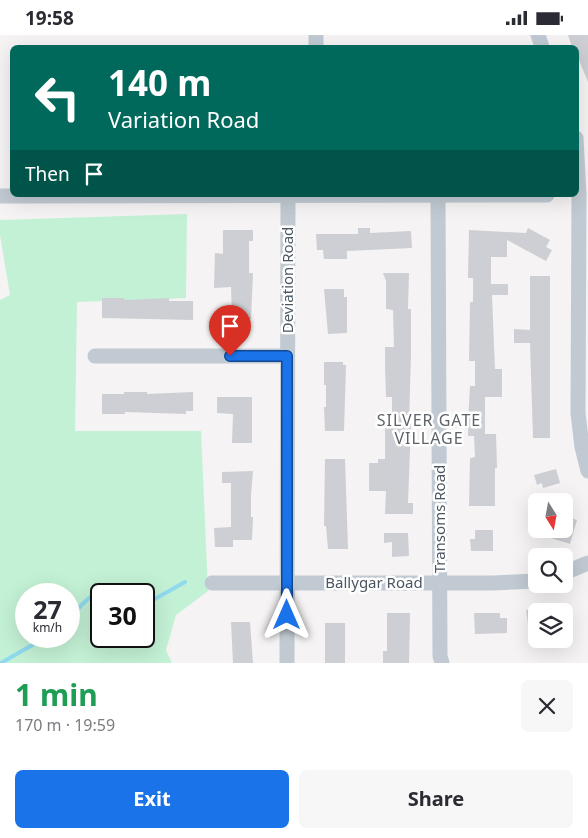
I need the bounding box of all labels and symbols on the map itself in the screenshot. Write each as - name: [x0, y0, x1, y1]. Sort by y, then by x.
- street label: Deviation Road: [277, 227, 297, 333]
- pin: [209, 305, 251, 356]
- district label: SILVER GATE VILLAGE: [377, 409, 481, 449]
- street label: Transoms Road: [429, 465, 449, 573]
- north arrow: [528, 493, 572, 537]
- street label: Ballygar Road: [325, 572, 423, 592]
- speed limit sign: 30: [90, 583, 155, 648]
- position arrow: [260, 588, 312, 640]

